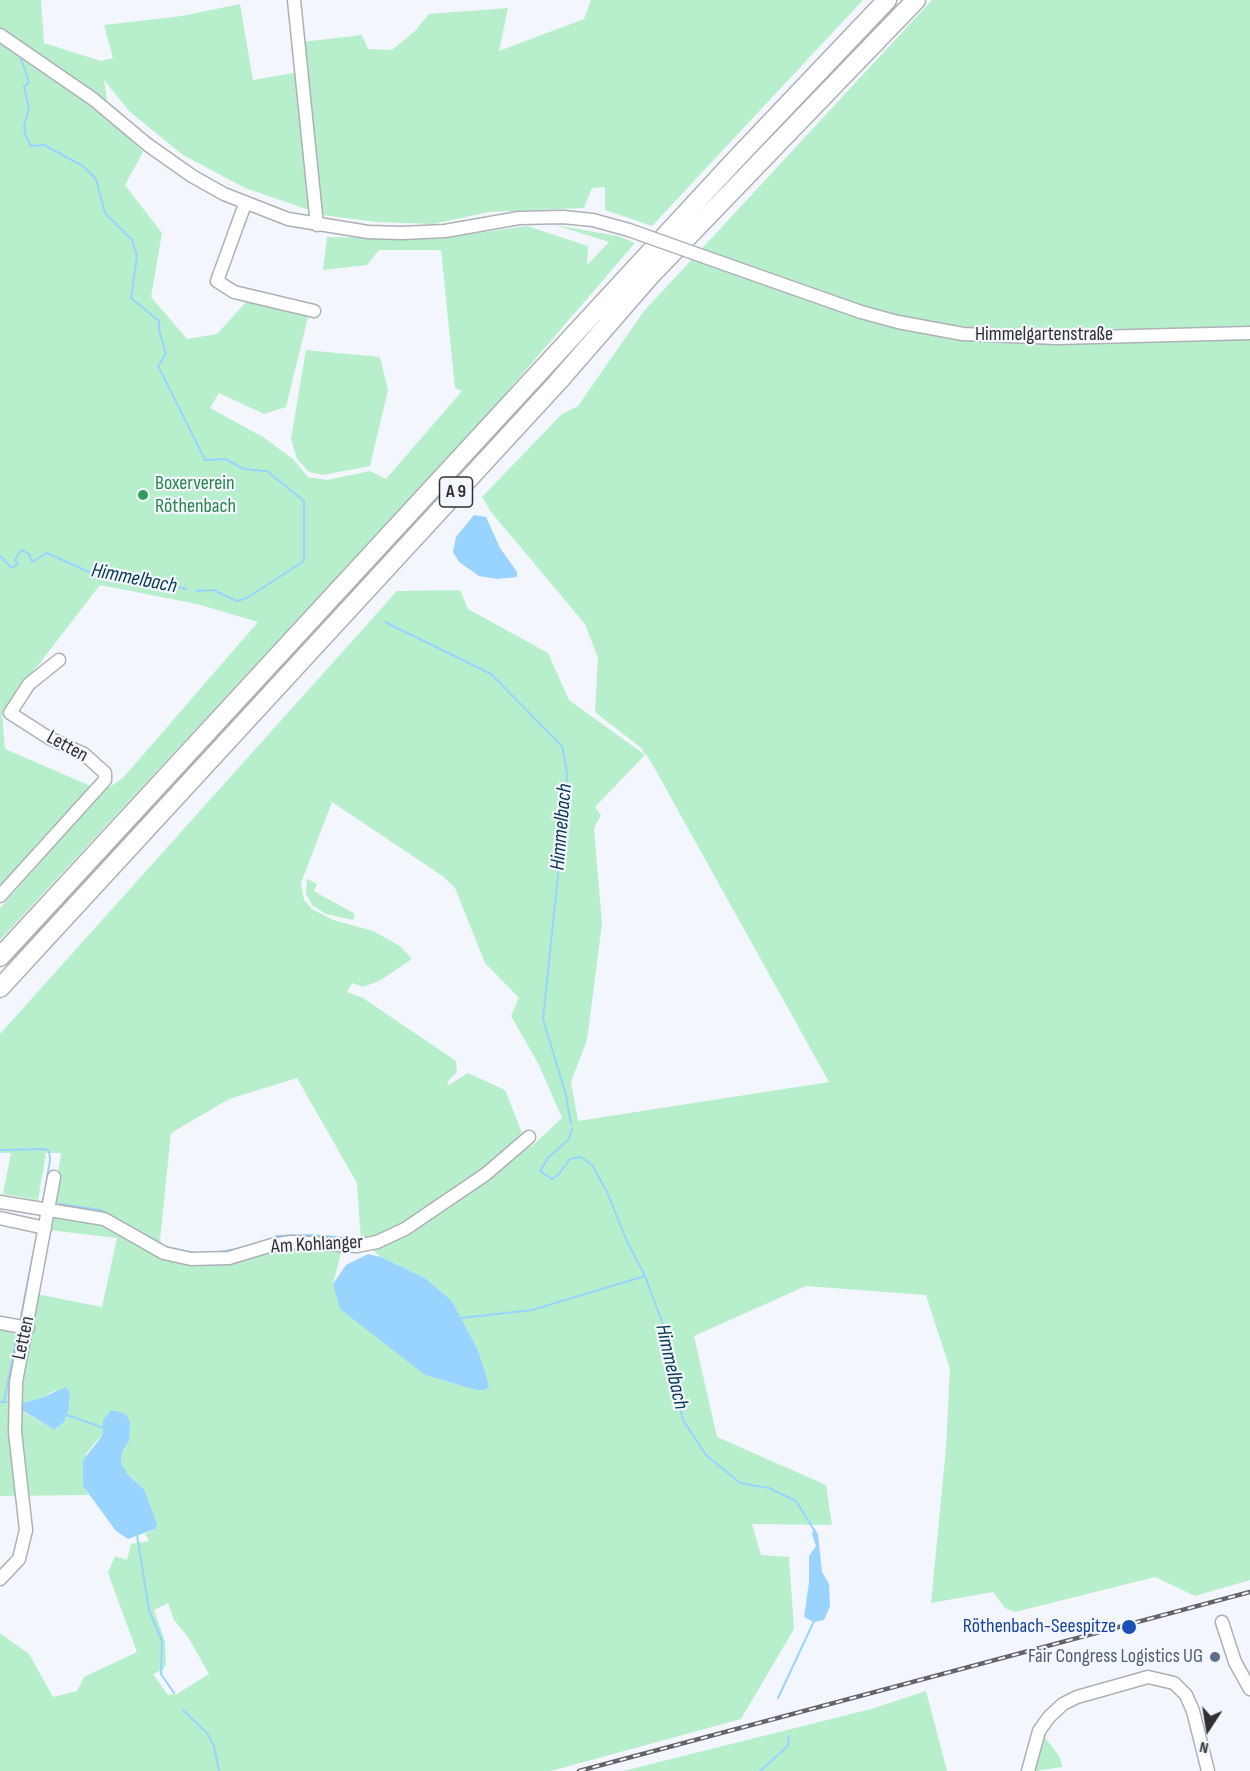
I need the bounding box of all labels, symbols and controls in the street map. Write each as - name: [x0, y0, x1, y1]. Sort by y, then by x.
- street label: Himmelgartenstraße: [975, 323, 1113, 347]
- place label: Boxerverein Röthenbach: [155, 472, 236, 519]
- road number: A 9: [440, 477, 472, 507]
- marker: Boxerverein Röthenbach: [136, 488, 150, 502]
- water label: Himmelbach: [89, 558, 179, 600]
- street label: Letten: [42, 726, 92, 768]
- water label: Himmelbach: [546, 783, 578, 871]
- street label: Am Kohlanger: [270, 1231, 364, 1259]
- street label: Letten: [8, 1314, 40, 1362]
- water label: Himmelbach: [649, 1322, 693, 1412]
- place label: Röthenbach-Seespitze: [963, 1615, 1116, 1639]
- marker: Röthenbach-Seespitze: [1120, 1618, 1138, 1636]
- place label: Fair Congress Logistics UG: [1028, 1645, 1203, 1669]
- marker: Fair Congress Logistics UG: [1208, 1650, 1222, 1664]
- north arrow: [1178, 1699, 1238, 1759]
- text: N: [1198, 1737, 1210, 1757]

